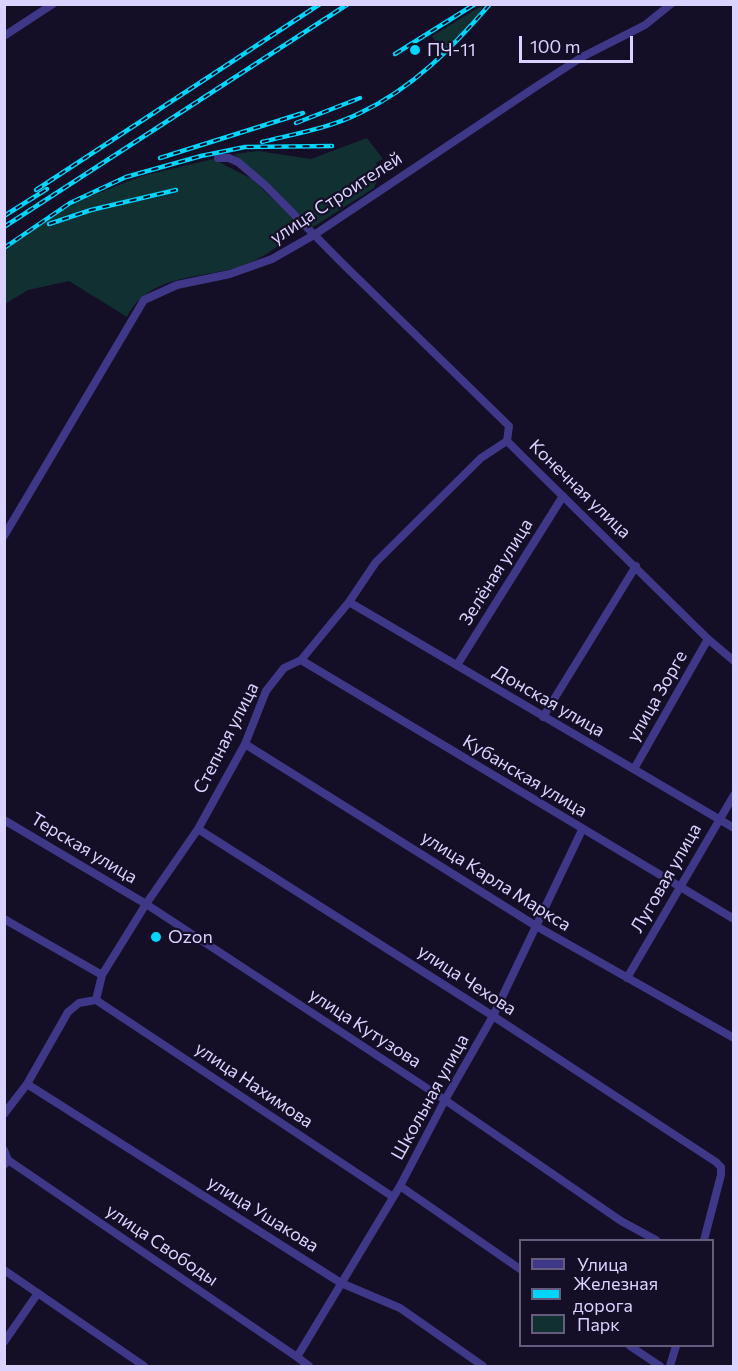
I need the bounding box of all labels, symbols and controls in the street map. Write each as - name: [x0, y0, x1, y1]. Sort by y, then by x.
- scale bar: [522, 24, 636, 62]
- text: 100 m: [530, 35, 580, 57]
- place label: ПЧ-11: [427, 39, 476, 61]
- marker: ПЧ-11: [408, 43, 422, 57]
- street label: улица Строителей: [266, 147, 406, 249]
- street label: Конечная улица: [525, 435, 635, 543]
- street label: Зелёная улица: [455, 515, 537, 629]
- street label: улица Зорге: [622, 647, 692, 745]
- street label: Донская улица: [489, 660, 609, 742]
- street label: Степная улица: [189, 679, 263, 797]
- street label: Кубанская улица: [459, 730, 591, 822]
- street label: Терская улица: [27, 808, 141, 888]
- street label: Луговая улица: [626, 820, 706, 936]
- street label: улица Карла Маркса: [417, 826, 575, 936]
- place label: Ozon: [168, 926, 213, 948]
- marker: Ozon: [149, 930, 163, 944]
- street label: улица Чехова: [414, 940, 520, 1020]
- street label: улица Кутузова: [305, 984, 425, 1072]
- street label: Школьная улица: [387, 1031, 473, 1163]
- street label: улица Нахимова: [191, 1038, 317, 1132]
- street label: улица Ушакова: [203, 1171, 323, 1257]
- street label: улица Свободы: [102, 1200, 222, 1290]
- legend: [519, 1239, 714, 1347]
- text: Улица: [577, 1253, 628, 1275]
- text: Железная дорога: [573, 1272, 658, 1316]
- text: Парк: [577, 1313, 620, 1335]

